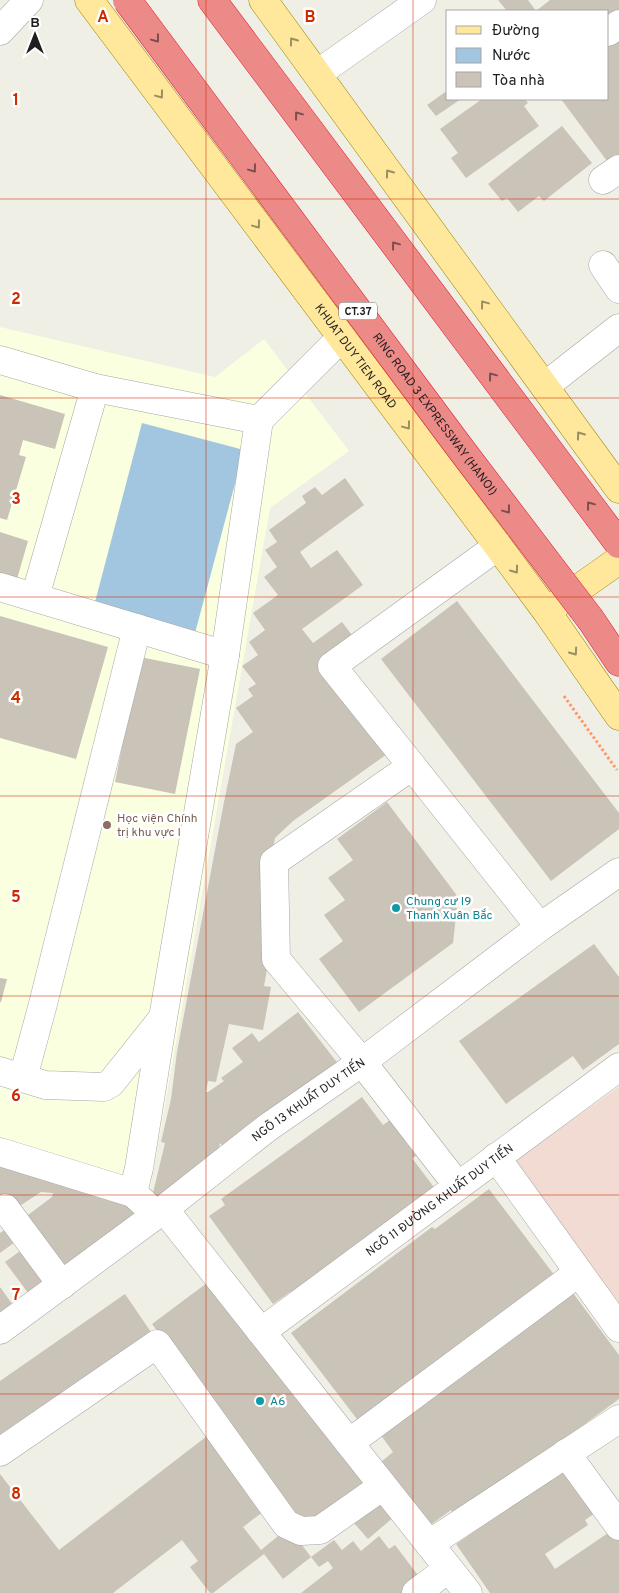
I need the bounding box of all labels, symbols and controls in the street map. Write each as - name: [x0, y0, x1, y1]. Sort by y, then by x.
- text: A: [97, 8, 109, 28]
- text: B: [304, 8, 316, 28]
- north arrow: [10, 10, 60, 60]
- legend: [446, 10, 609, 100]
- text: B: [30, 15, 40, 32]
- text: Đường: [492, 22, 540, 41]
- one-way arrow: [150, 33, 159, 43]
- one-way arrow: [290, 37, 299, 47]
- text: Nước: [492, 47, 531, 66]
- text: Tòa nhà: [492, 72, 545, 91]
- one-way arrow: [155, 89, 163, 98]
- text: 1: [13, 91, 19, 111]
- one-way arrow: [295, 112, 303, 121]
- one-way arrow: [247, 163, 256, 173]
- one-way arrow: [386, 170, 394, 179]
- one-way arrow: [252, 219, 260, 228]
- one-way arrow: [392, 241, 401, 251]
- text: 2: [11, 290, 21, 310]
- one-way arrow: [481, 300, 490, 310]
- street label: KHUAT DUY TIEN ROAD: [310, 301, 400, 413]
- road number: CT.37: [339, 302, 377, 320]
- street label: RING ROAD 3 EXPRESSWAY (HANOI): [368, 330, 500, 499]
- one-way arrow: [489, 372, 498, 382]
- one-way arrow: [402, 420, 411, 429]
- one-way arrow: [577, 431, 586, 441]
- text: 3: [11, 490, 21, 510]
- one-way arrow: [587, 502, 595, 511]
- one-way arrow: [502, 504, 510, 513]
- one-way arrow: [509, 564, 519, 573]
- one-way arrow: [568, 646, 577, 656]
- text: 4: [11, 689, 21, 709]
- place label: Học viện Chính trị khu vực I: [117, 811, 198, 841]
- marker: Học viện Chính trị khu vực I: [101, 819, 113, 831]
- text: 5: [11, 888, 21, 908]
- place label: Chung cư I9 Thanh Xuân Bắc: [406, 894, 493, 924]
- marker: Chung cư I9 Thanh Xuân Bắc: [390, 902, 402, 914]
- street label: NGÕ 13 KHUẤT DUY TIẾN: [249, 1055, 369, 1146]
- text: 6: [11, 1087, 21, 1107]
- street label: NGÕ 11 ĐƯỜNG KHUẤT DUY TIẾN: [363, 1141, 517, 1261]
- text: 7: [12, 1286, 20, 1306]
- place label: A6: [270, 1394, 285, 1410]
- marker: A6: [254, 1395, 266, 1407]
- text: 8: [11, 1485, 21, 1505]

